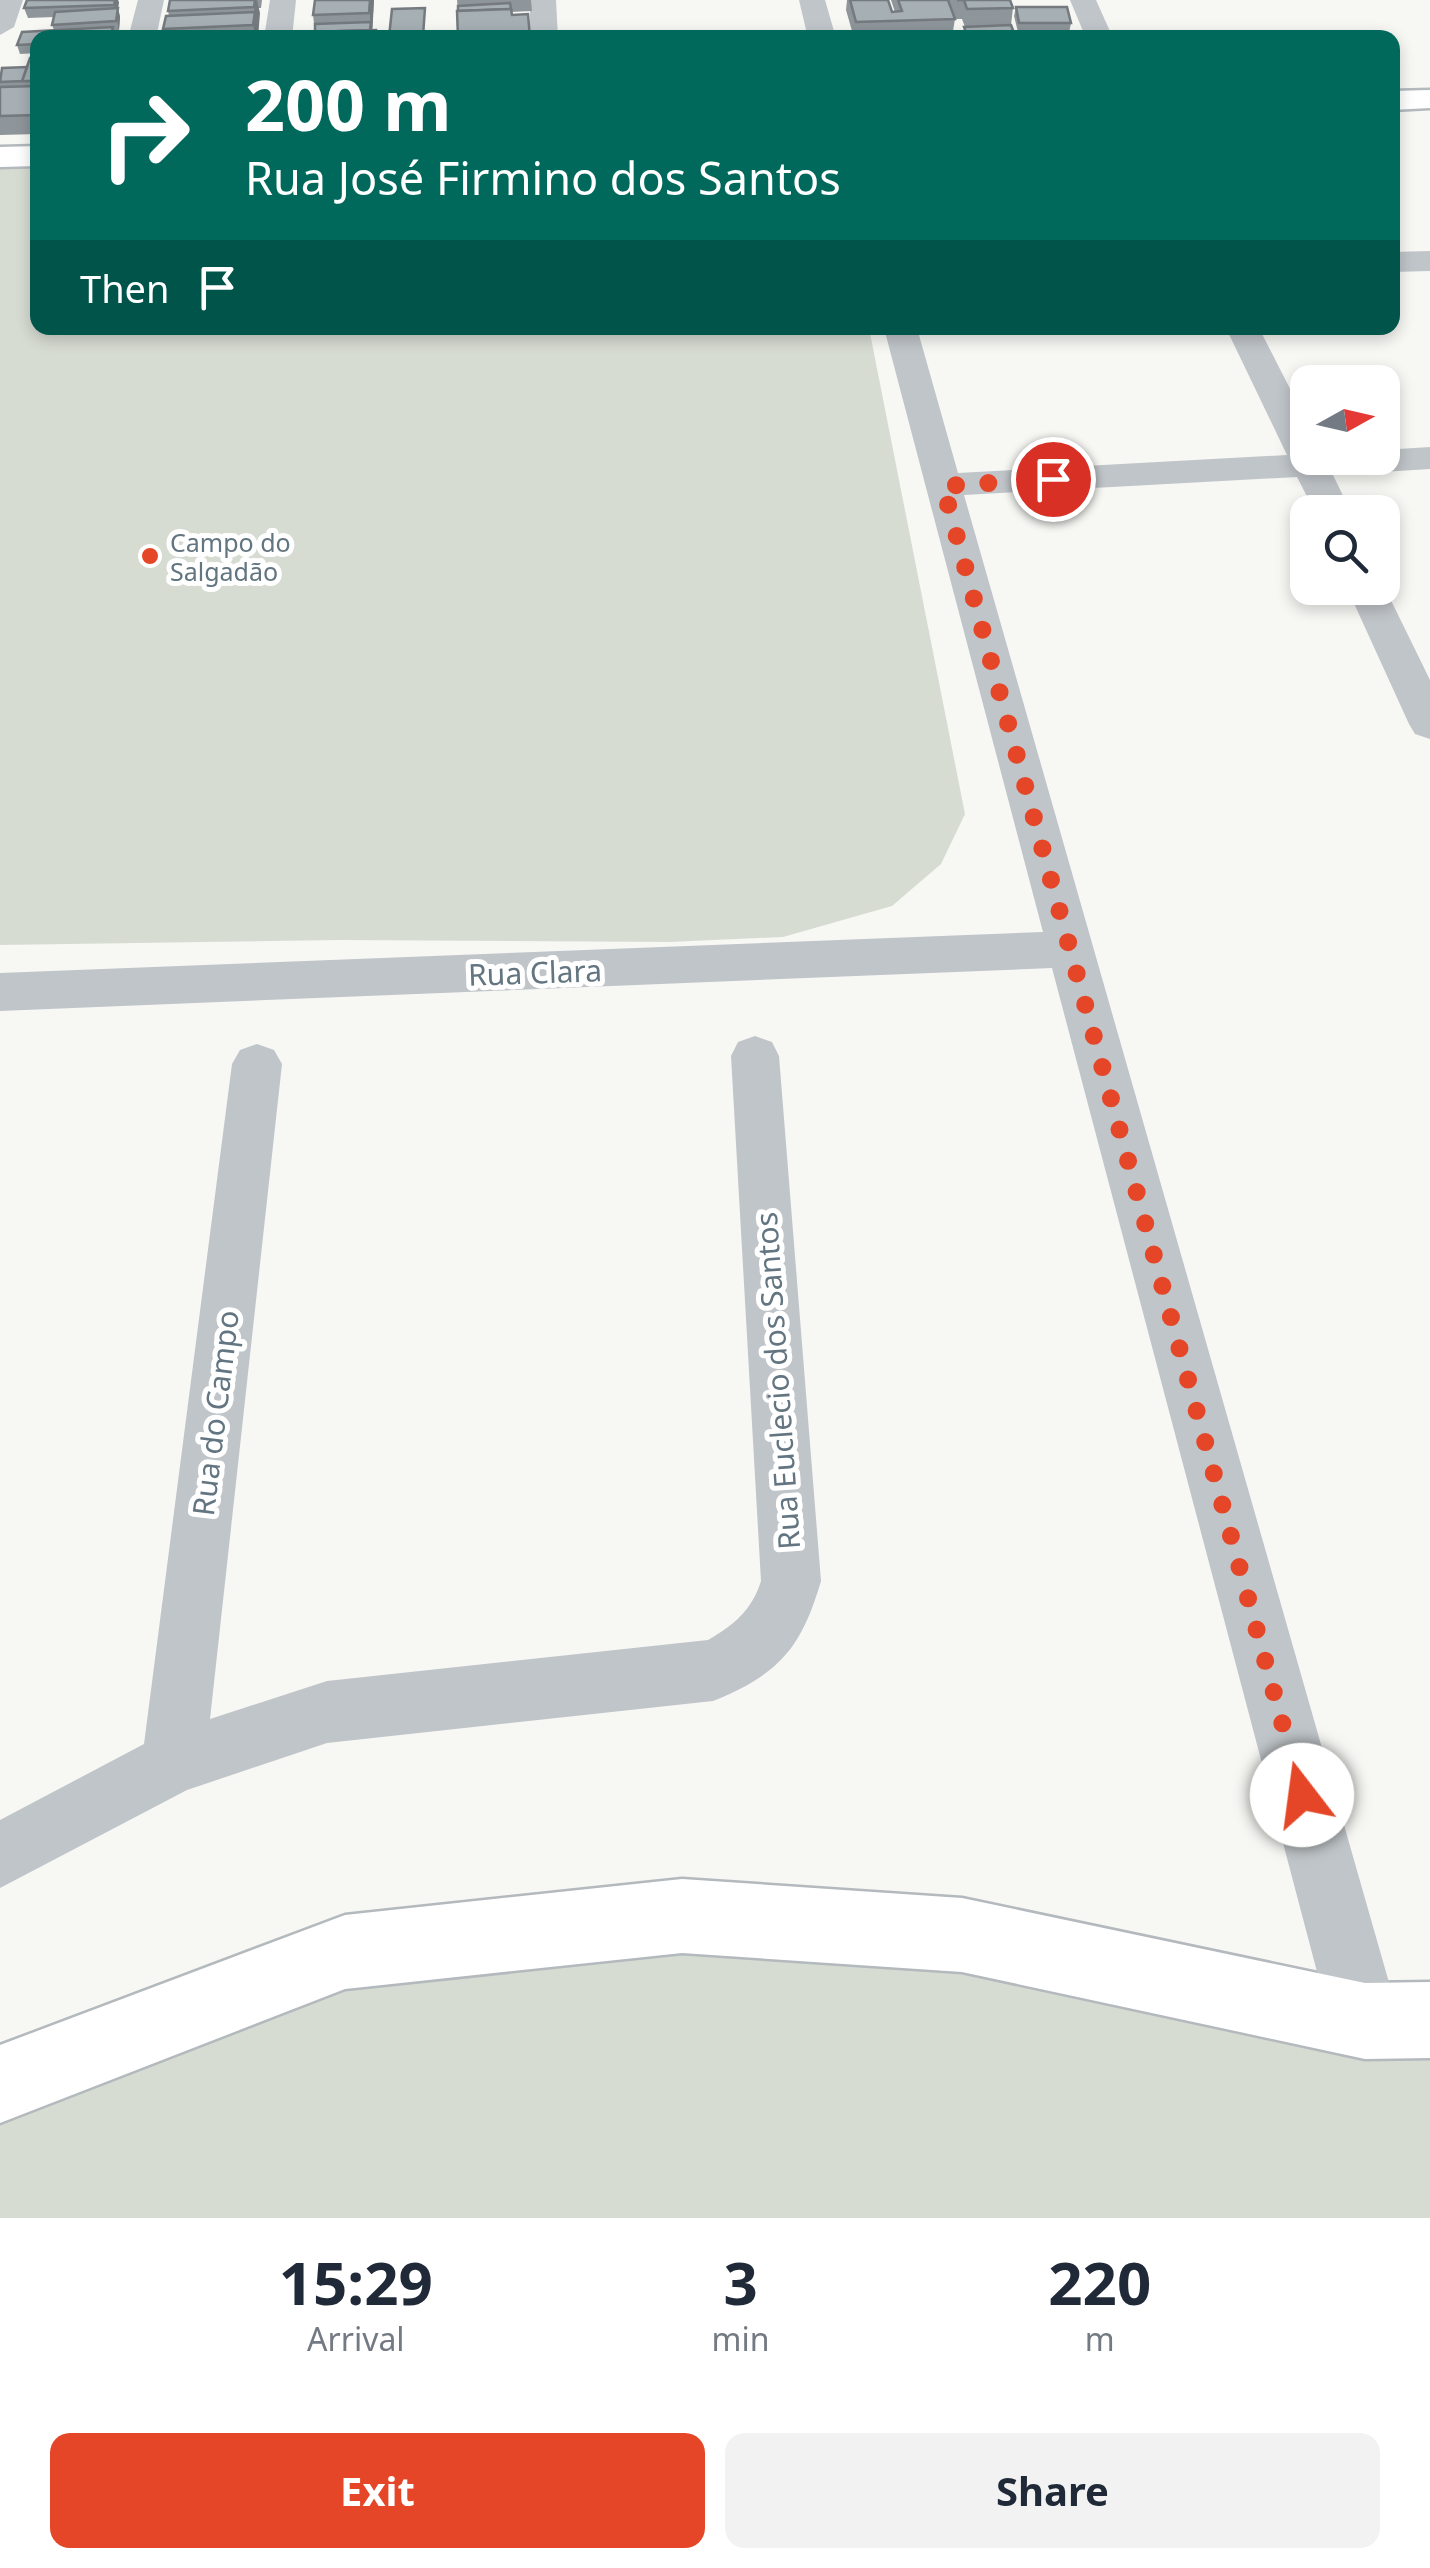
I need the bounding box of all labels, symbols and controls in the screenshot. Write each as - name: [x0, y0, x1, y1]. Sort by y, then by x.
- text: 200 m: [245, 56, 452, 152]
- icon: right: [80, 70, 210, 200]
- text: Rua José Firmino dos Santos: [245, 147, 841, 208]
- icon: arrive: [190, 260, 245, 315]
- text: Then: [80, 262, 170, 314]
- north arrow: [1290, 365, 1400, 475]
- map controls: [1290, 365, 1400, 605]
- pin: [1011, 437, 1096, 522]
- icon: arrive: [1026, 452, 1081, 507]
- button: search: [1290, 495, 1400, 605]
- place label: Campo do Salgadão: [170, 525, 291, 588]
- marker: Campo do Salgadão: [139, 545, 161, 567]
- street label: Rua Clara: [467, 949, 603, 995]
- street label: Rua Euclecio dos Santos: [745, 1211, 809, 1551]
- street label: Rua do Campo: [182, 1308, 248, 1518]
- position arrow: [1250, 1743, 1354, 1847]
- text: 15:29: [279, 2241, 433, 2323]
- text: 3: [723, 2241, 758, 2323]
- text: 220: [1048, 2241, 1151, 2323]
- text: Arrival: [307, 2317, 405, 2360]
- text: min: [712, 2317, 770, 2360]
- text: m: [1085, 2317, 1115, 2360]
- button: Exit: [50, 2433, 705, 2548]
- button: Share: [725, 2433, 1380, 2548]

